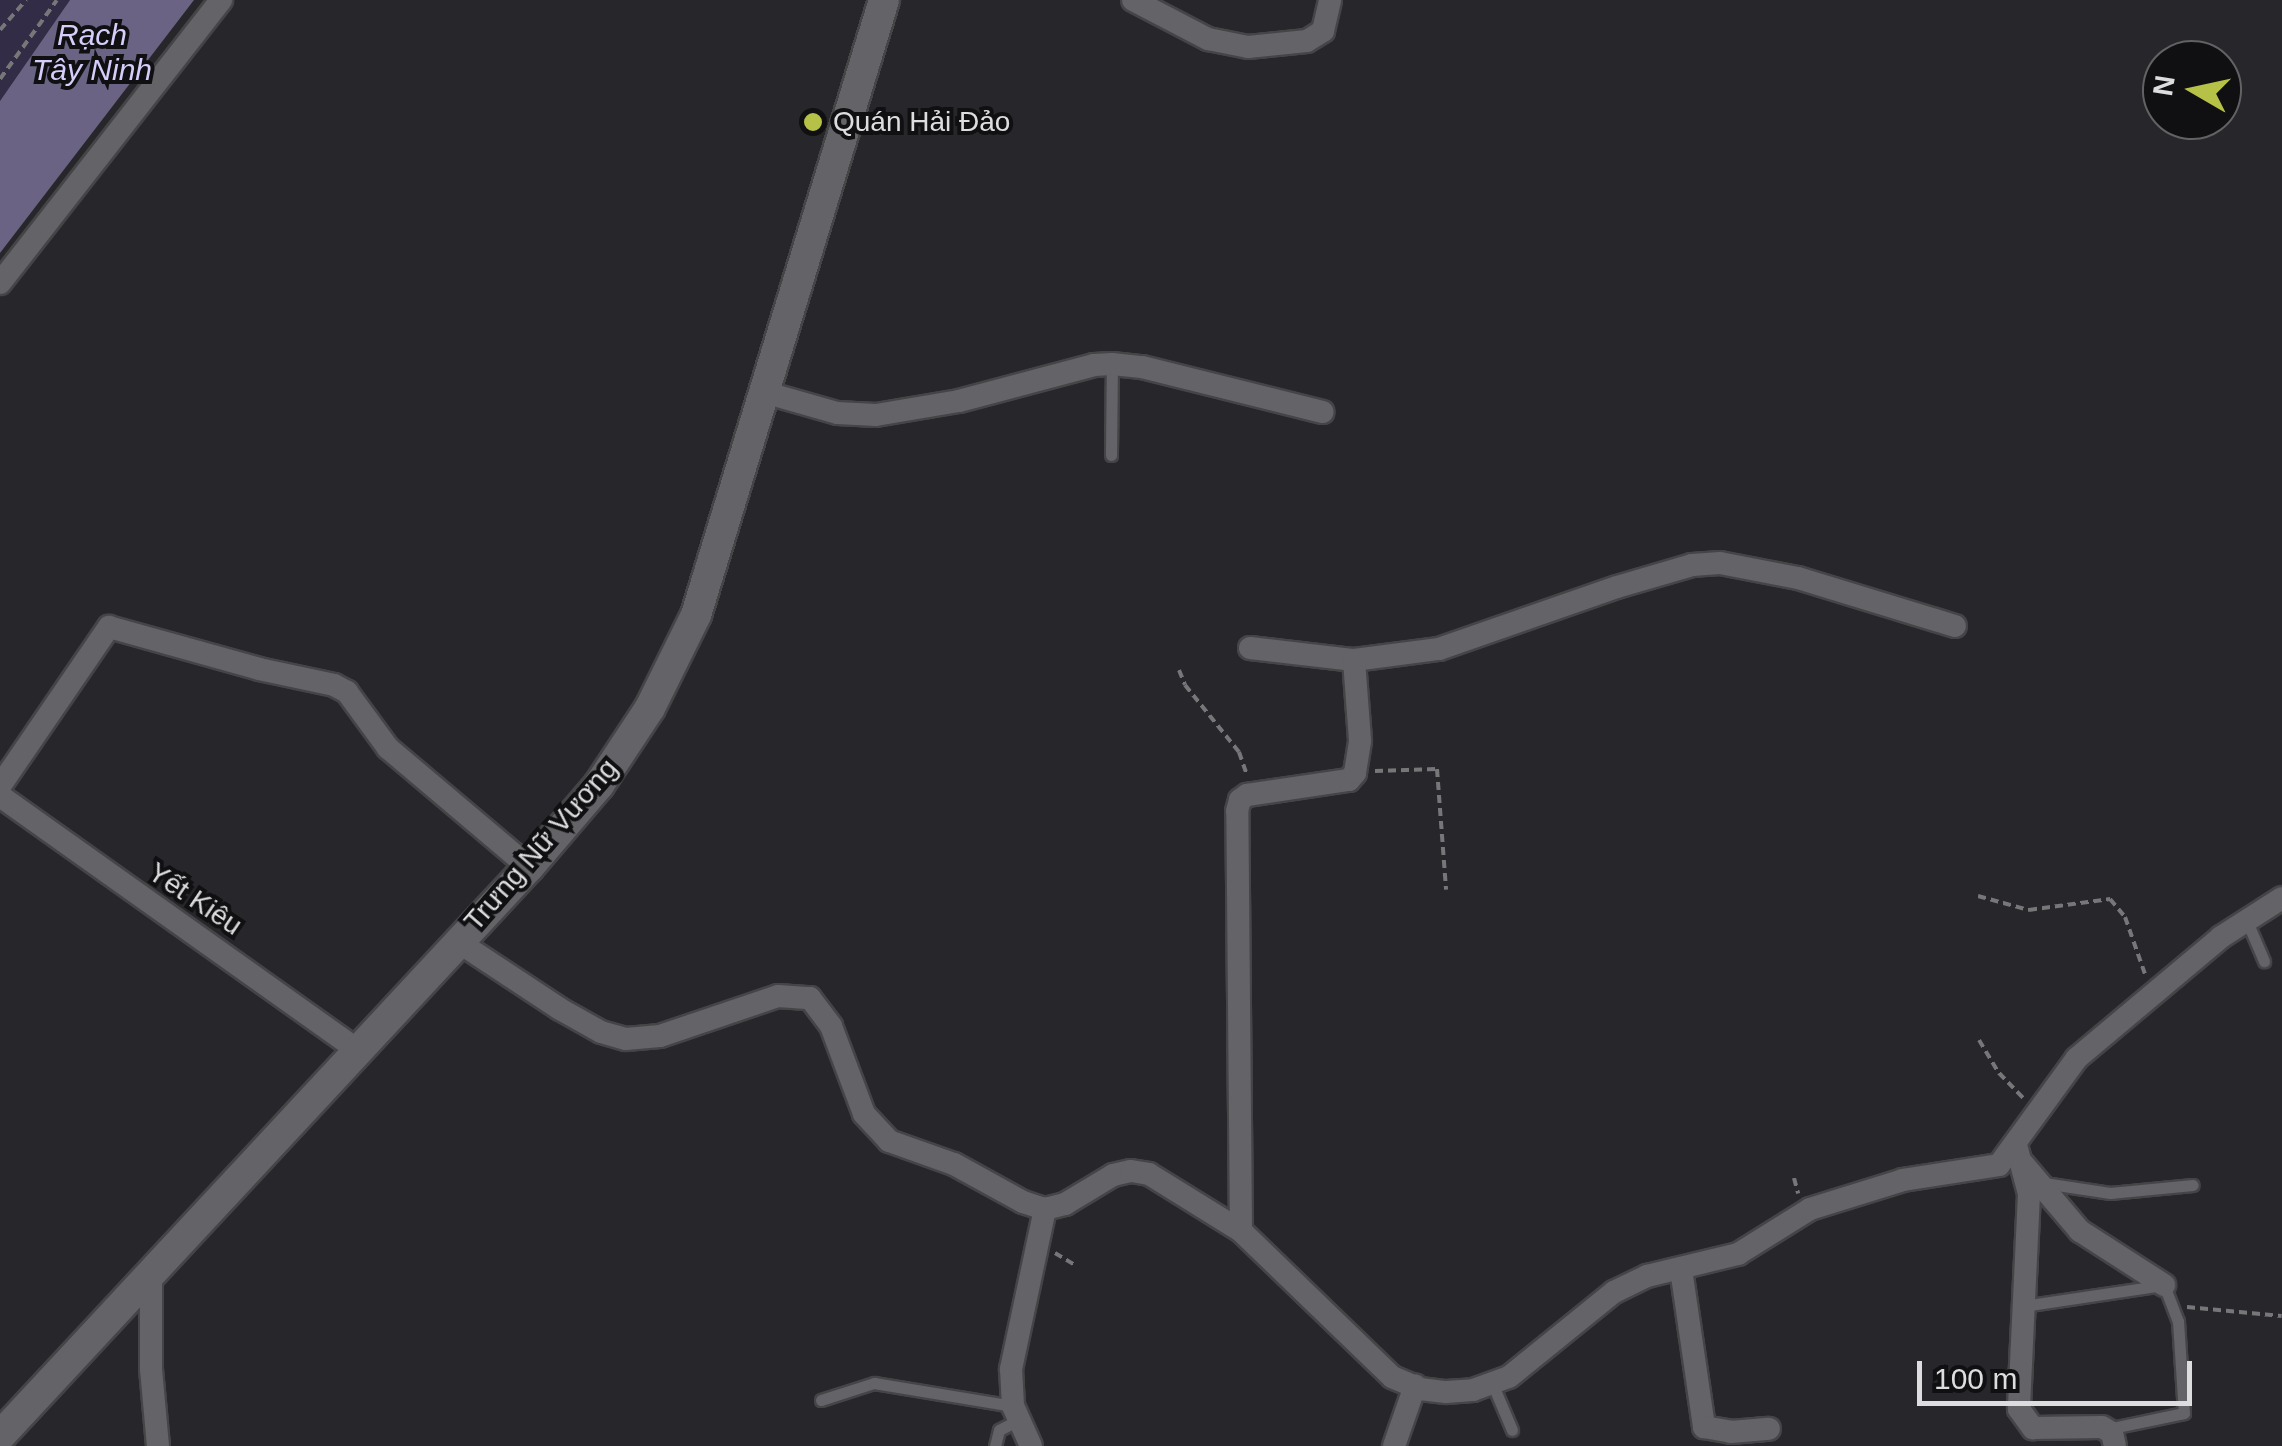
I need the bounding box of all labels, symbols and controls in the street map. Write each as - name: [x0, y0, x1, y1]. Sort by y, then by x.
- water label: Rạch Tây Ninh: [32, 17, 152, 88]
- north arrow: [2142, 40, 2242, 140]
- text: N: [2147, 73, 2181, 98]
- place label: Quán Hải Đảo: [833, 105, 1010, 139]
- marker: Quán Hải Đảo: [802, 111, 824, 133]
- street label: Trưng Nữ Vương: [457, 752, 625, 938]
- street label: Yết Kiêu: [142, 855, 248, 943]
- scale bar: [1922, 1341, 2197, 1403]
- text: 100 m: [1934, 1362, 2017, 1395]

